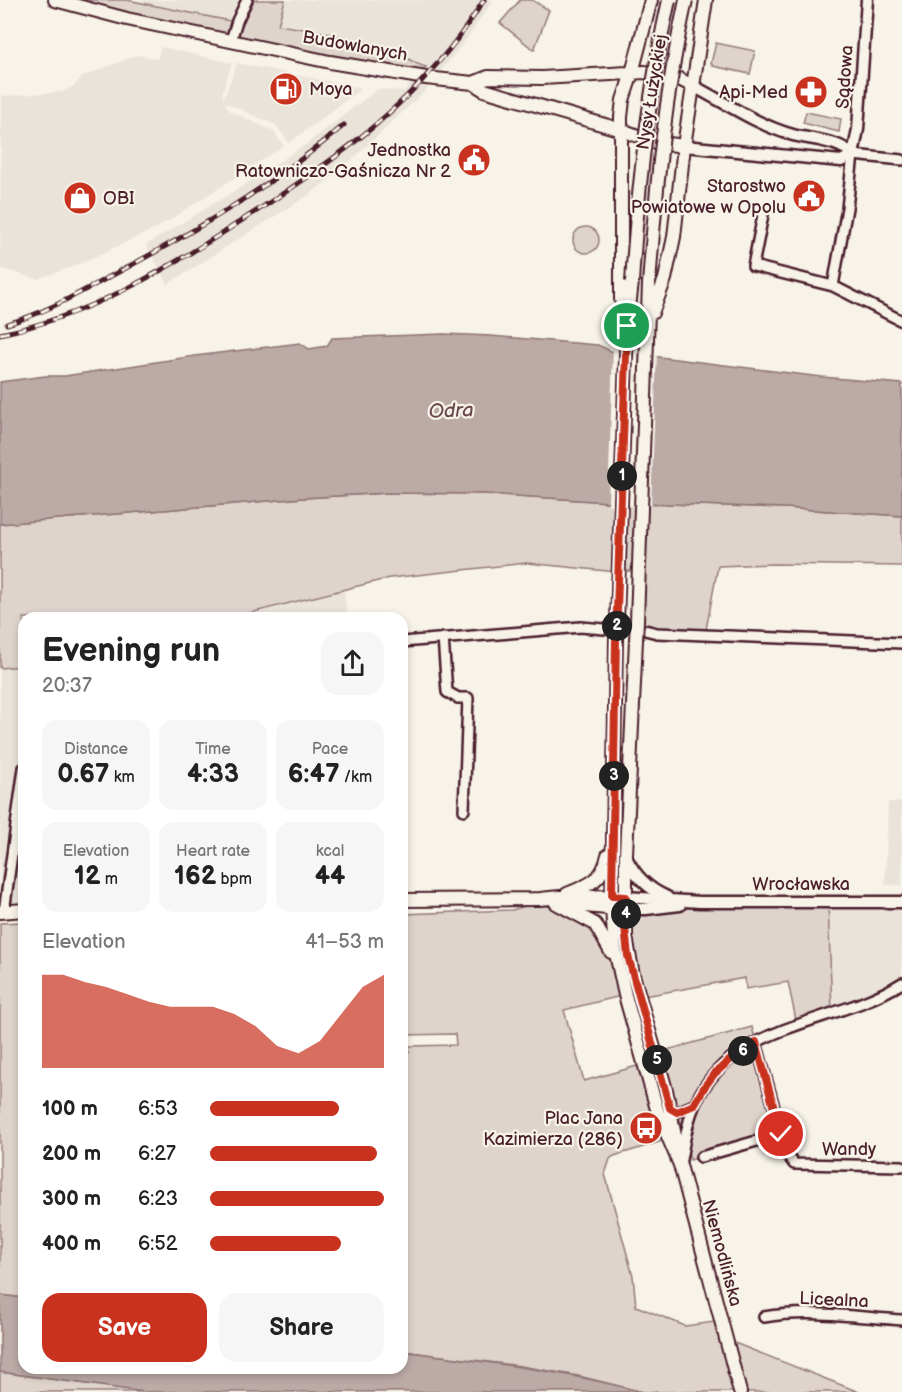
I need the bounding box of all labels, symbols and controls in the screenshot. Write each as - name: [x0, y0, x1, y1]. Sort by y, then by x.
- street label: Budowlanych: [301, 26, 409, 66]
- street label: Nysy Łużyckiej: [632, 33, 672, 151]
- street label: Sądowa: [832, 45, 858, 109]
- fuel station icon: Moya: [268, 71, 304, 107]
- pharmacy icon: Api-Med: [793, 74, 829, 110]
- place label: Moya: [309, 79, 352, 100]
- place label: Api-Med: [719, 82, 788, 103]
- place label: Jednostka Ratowniczo-Gaśnicza Nr 2: [235, 140, 451, 182]
- public building icon: Jednostka Ratowniczo-Gaśnicza Nr 2: [456, 142, 492, 178]
- place label: Starostwo Powiatowe w Opolu: [631, 176, 786, 218]
- public building icon: Starostwo Powiatowe w Opolu: [791, 178, 827, 214]
- shop icon: OBI: [62, 180, 98, 216]
- place label: OBI: [103, 188, 135, 209]
- pin: [601, 300, 652, 351]
- icon: arrive: [610, 309, 643, 342]
- water label: Odra: [428, 398, 474, 424]
- pin: 1: [607, 461, 637, 491]
- text: 1: [619, 466, 625, 485]
- pin: 2: [602, 611, 632, 641]
- text: 2: [612, 616, 622, 635]
- text: Evening run: [42, 631, 220, 671]
- button: share: [321, 632, 384, 695]
- text: 20:37: [42, 674, 92, 698]
- text: Distance: [64, 740, 128, 759]
- text: Time: [195, 740, 231, 759]
- text: Pace: [312, 740, 348, 759]
- text: 0.67: [57, 759, 109, 790]
- text: 4:33: [187, 759, 239, 790]
- text: 6:47: [288, 759, 340, 790]
- pin: 3: [599, 761, 629, 791]
- text: 3: [609, 766, 619, 785]
- text: km: [109, 768, 135, 787]
- text: /km: [340, 768, 372, 787]
- text: Elevation: [63, 842, 129, 861]
- text: Heart rate: [176, 842, 250, 861]
- text: kcal: [316, 842, 344, 861]
- text: 12: [74, 861, 100, 892]
- text: 162: [174, 861, 216, 892]
- text: 44: [315, 861, 345, 892]
- text: m: [100, 870, 118, 889]
- text: bpm: [216, 870, 252, 889]
- street label: Wrocławska: [752, 874, 850, 895]
- pin: 4: [611, 899, 641, 929]
- text: 4: [621, 904, 631, 923]
- text: Elevation: [42, 930, 125, 954]
- text: 41–53 m: [305, 930, 384, 954]
- pin: 6: [728, 1036, 758, 1066]
- text: 6: [738, 1041, 748, 1060]
- pin: 5: [642, 1045, 672, 1075]
- text: 5: [652, 1050, 662, 1069]
- text: 100 m: [42, 1097, 98, 1121]
- text: 6:53: [138, 1097, 178, 1121]
- place label: Plac Jana Kazimierza (286): [483, 1108, 623, 1150]
- pin: [755, 1108, 806, 1159]
- bus stop icon: Plac Jana Kazimierza (286): [628, 1110, 664, 1146]
- icon: check: [764, 1117, 797, 1150]
- street label: Wandy: [822, 1139, 877, 1160]
- text: 200 m: [42, 1142, 101, 1166]
- text: 6:27: [138, 1142, 176, 1166]
- text: 300 m: [42, 1187, 101, 1211]
- text: 6:23: [138, 1187, 178, 1211]
- street label: Niemodlińska: [698, 1197, 746, 1309]
- text: 400 m: [42, 1232, 101, 1256]
- text: 6:52: [138, 1232, 178, 1256]
- street label: Licealna: [799, 1288, 869, 1312]
- button: Save: [42, 1293, 207, 1362]
- button: Share: [219, 1293, 384, 1362]

